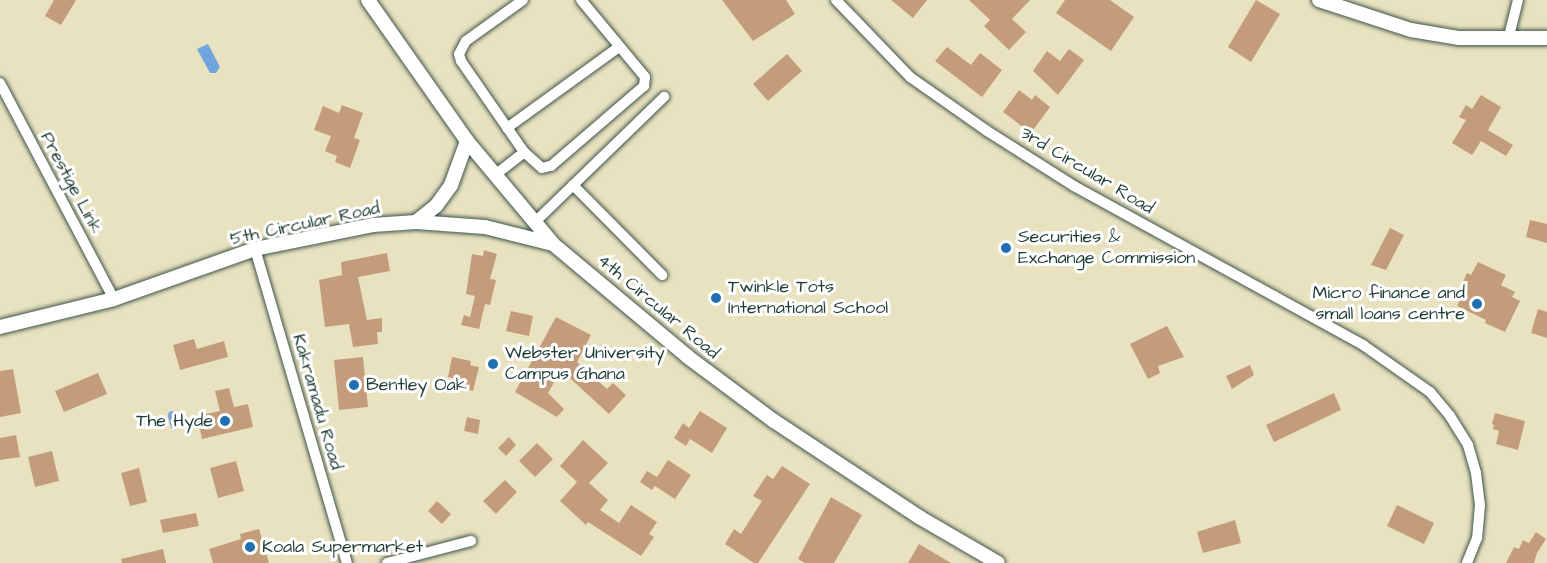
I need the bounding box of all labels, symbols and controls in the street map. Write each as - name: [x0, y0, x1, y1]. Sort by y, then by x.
- street label: 3rd Circular Road: [1016, 123, 1158, 219]
- street label: Prestige Link: [35, 129, 107, 237]
- street label: 5th Circular Road: [228, 198, 382, 250]
- place label: Securities & Exchange Commission: [1018, 227, 1195, 270]
- marker: Securities & Exchange Commission: [999, 241, 1013, 255]
- street label: 4th Circular Road: [593, 250, 723, 364]
- place label: Twinkle Tots International School: [728, 277, 888, 320]
- place label: Micro finance and small loans centre: [1312, 283, 1465, 326]
- marker: Twinkle Tots International School: [709, 291, 723, 305]
- marker: Micro finance and small loans centre: [1470, 297, 1484, 311]
- street label: Kakramadu Road: [287, 332, 347, 472]
- place label: Webster University Campus Ghana: [505, 343, 665, 386]
- marker: Webster University Campus Ghana: [486, 357, 500, 371]
- place label: Bentley Oak: [366, 374, 467, 396]
- marker: Bentley Oak: [347, 378, 361, 392]
- place label: The Hyde: [136, 410, 213, 432]
- marker: The Hyde: [218, 414, 232, 428]
- place label: Koala Supermarket: [262, 536, 423, 558]
- marker: Koala Supermarket: [243, 540, 257, 554]

